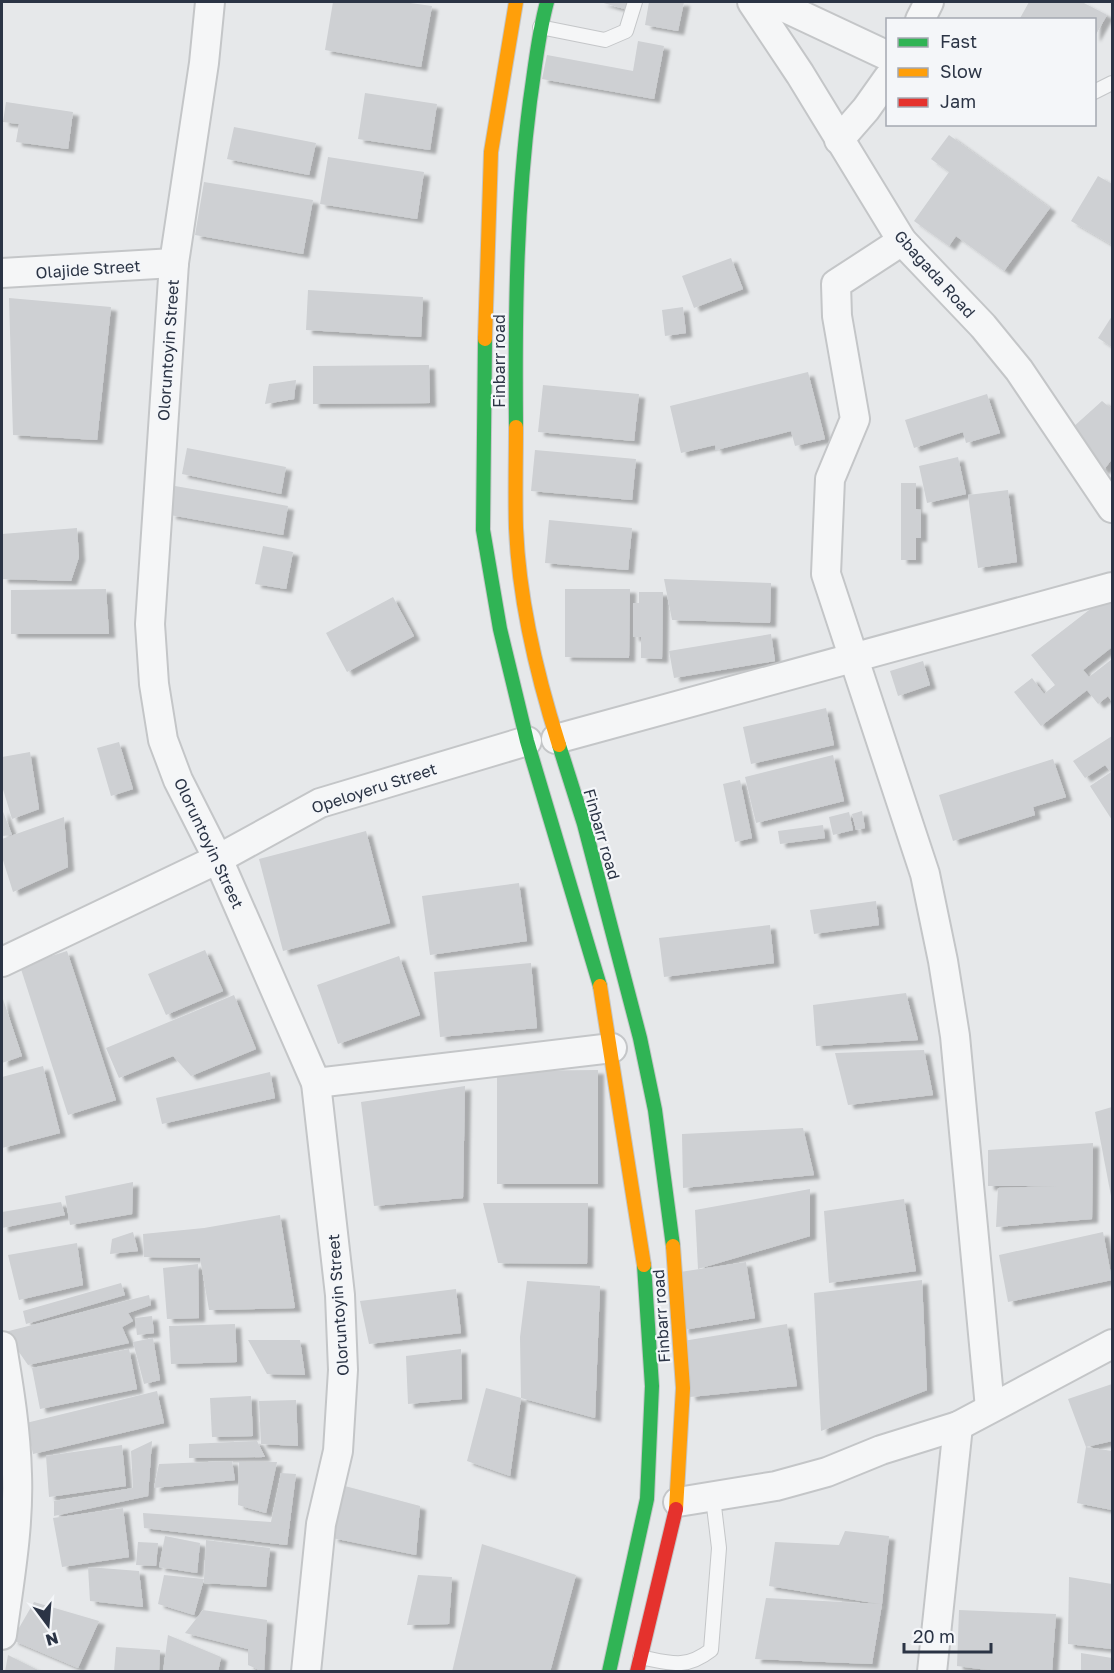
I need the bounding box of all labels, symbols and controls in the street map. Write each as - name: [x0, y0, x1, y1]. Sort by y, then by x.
- legend: [886, 18, 1096, 126]
- text: Fast: [940, 30, 977, 52]
- text: Slow: [940, 60, 983, 82]
- text: Jam: [940, 90, 976, 112]
- street label: Gbagada Road: [890, 226, 980, 322]
- street label: Olajide Street: [35, 255, 141, 283]
- street label: Oloruntoyin Street: [153, 278, 183, 422]
- street label: Finbarr road: [489, 314, 509, 408]
- street label: Opeloyeru Street: [309, 758, 439, 818]
- street label: Oloruntoyin Street: [170, 774, 248, 912]
- street label: Finbarr road: [579, 786, 625, 882]
- street label: Oloruntoyin Street: [323, 1233, 353, 1377]
- street label: Finbarr road: [648, 1269, 674, 1363]
- north arrow: [18, 1595, 78, 1655]
- scale bar: [904, 1616, 991, 1654]
- text: 20 m: [913, 1625, 955, 1647]
- text: N: [44, 1628, 61, 1651]

